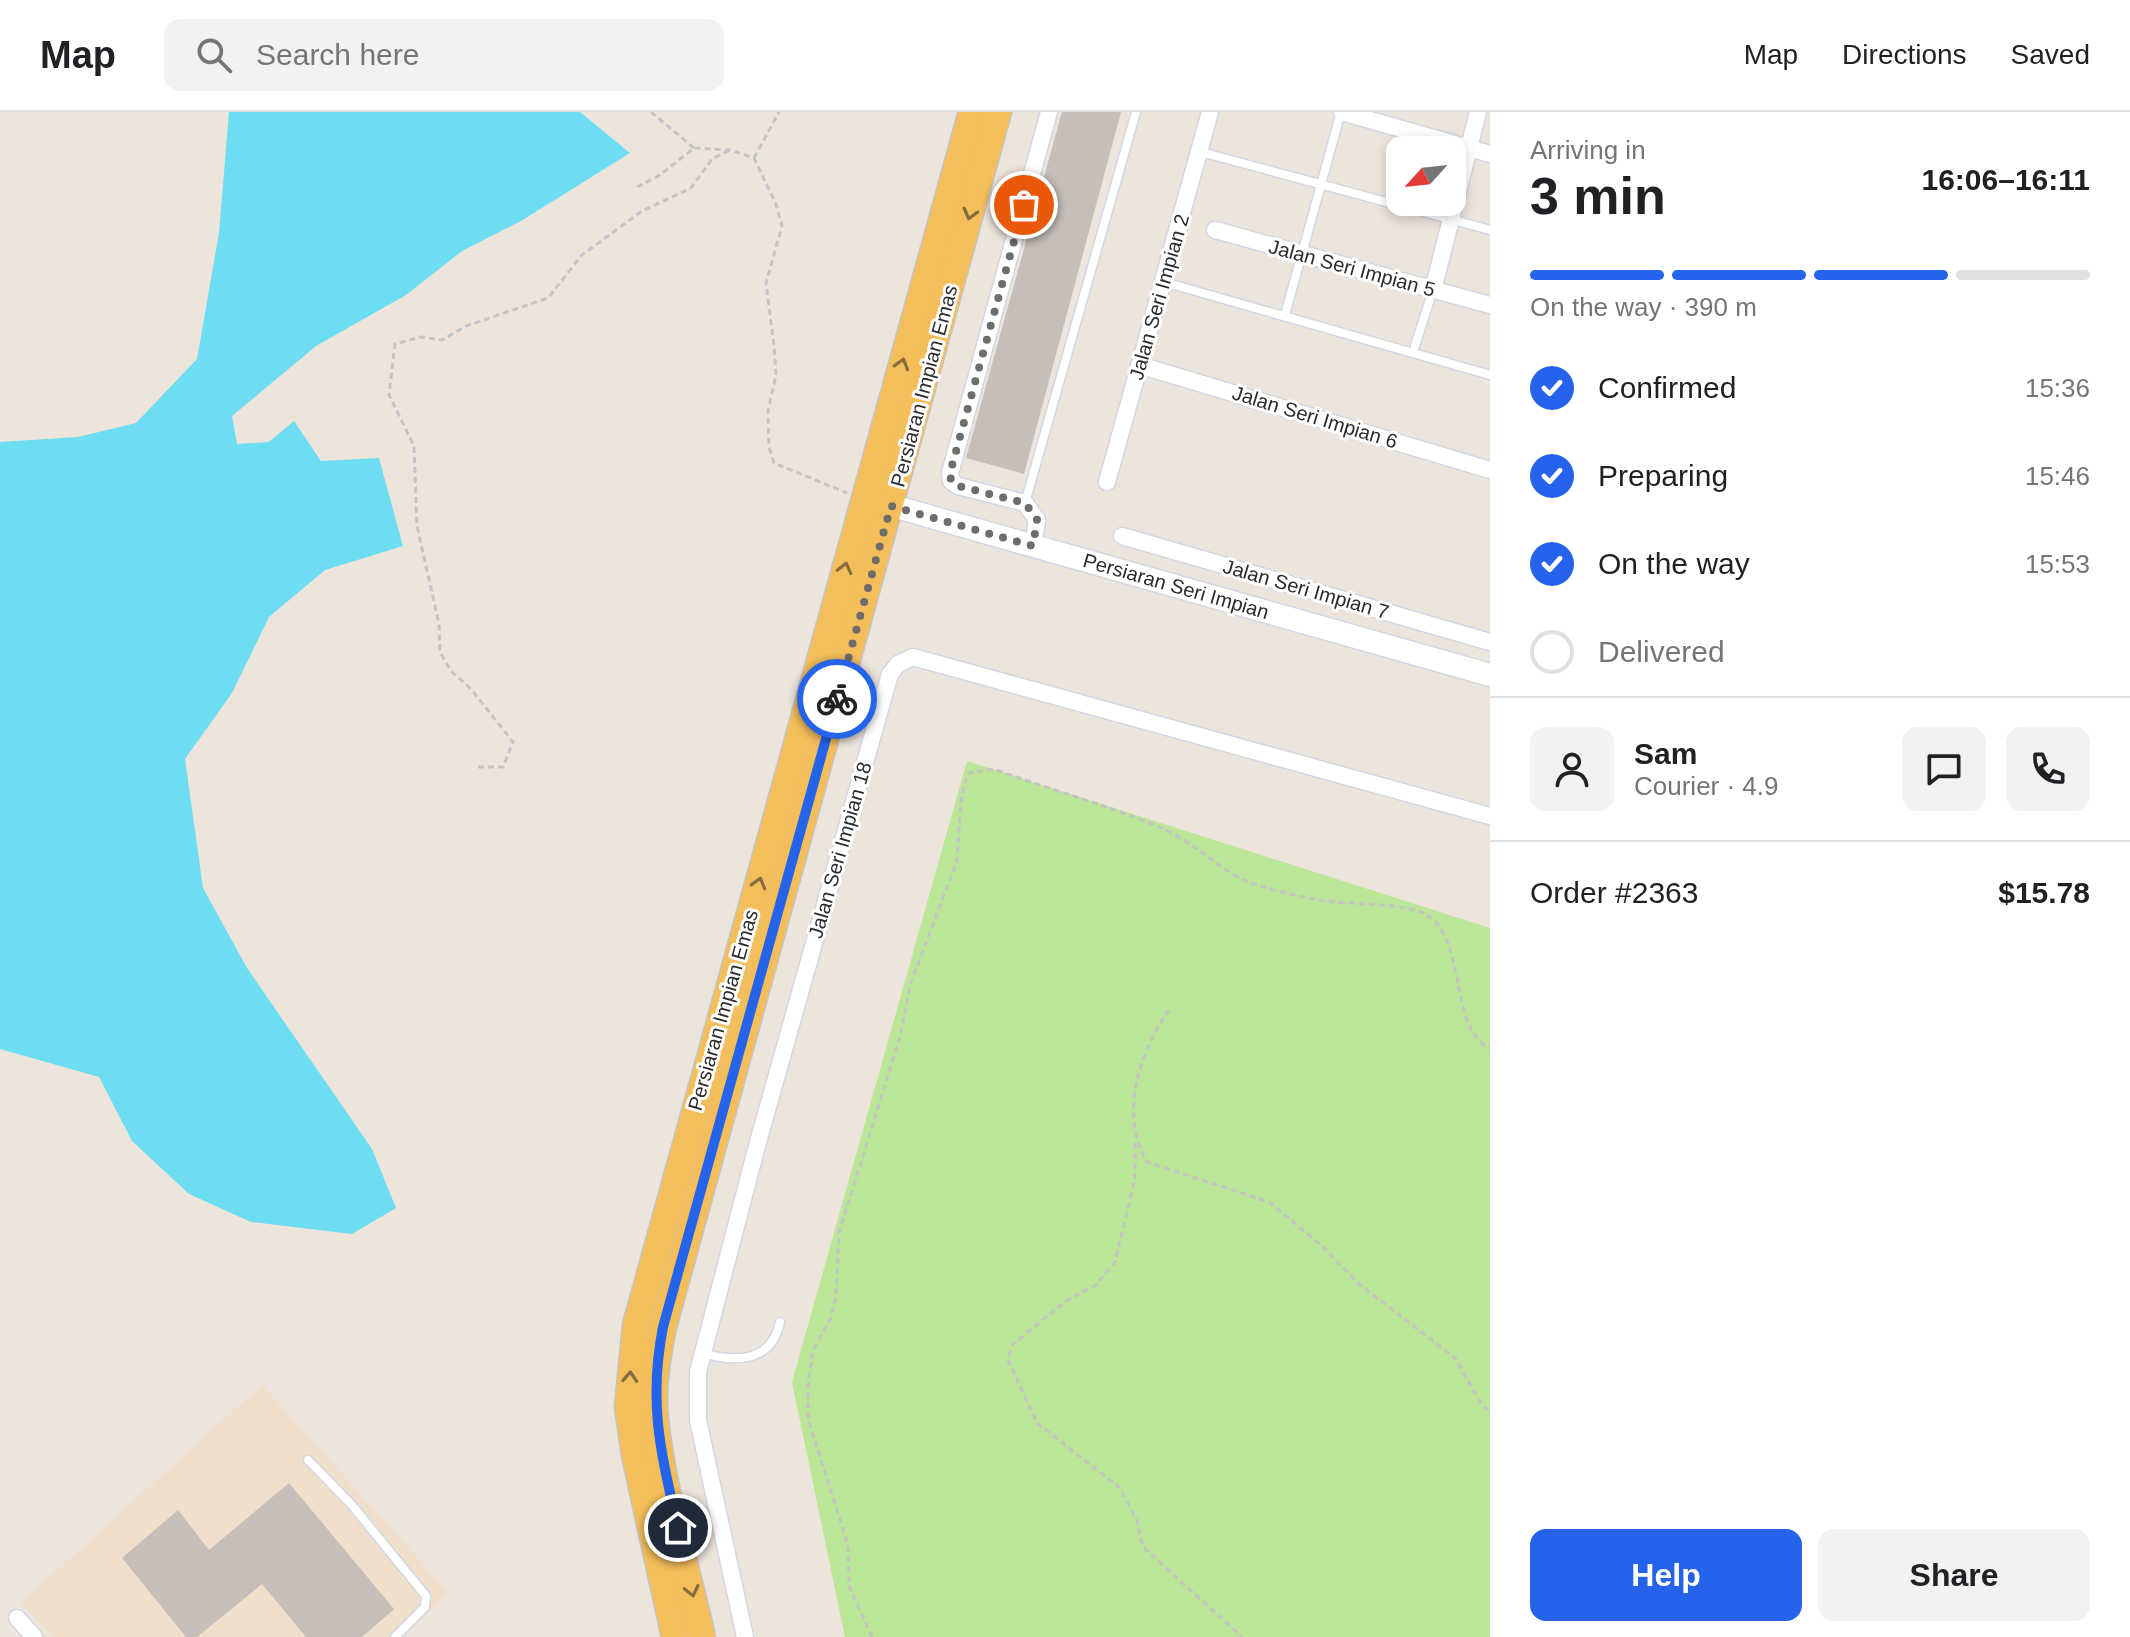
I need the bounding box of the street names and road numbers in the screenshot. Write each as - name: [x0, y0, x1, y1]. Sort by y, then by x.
- street label: Jalan Seri Impian 2: [1125, 212, 1193, 382]
- street label: Jalan Seri Impian 5: [1266, 235, 1438, 301]
- street label: Persiaran Impian Emas: [886, 283, 962, 489]
- street label: Jalan Seri Impian 6: [1230, 381, 1400, 453]
- street label: Persiaran Seri Impian: [1081, 549, 1271, 623]
- street label: Jalan Seri Impian 7: [1221, 555, 1391, 623]
- street label: Jalan Seri Impian 18: [804, 759, 876, 941]
- street label: Persiaran Impian Emas: [684, 907, 762, 1113]

